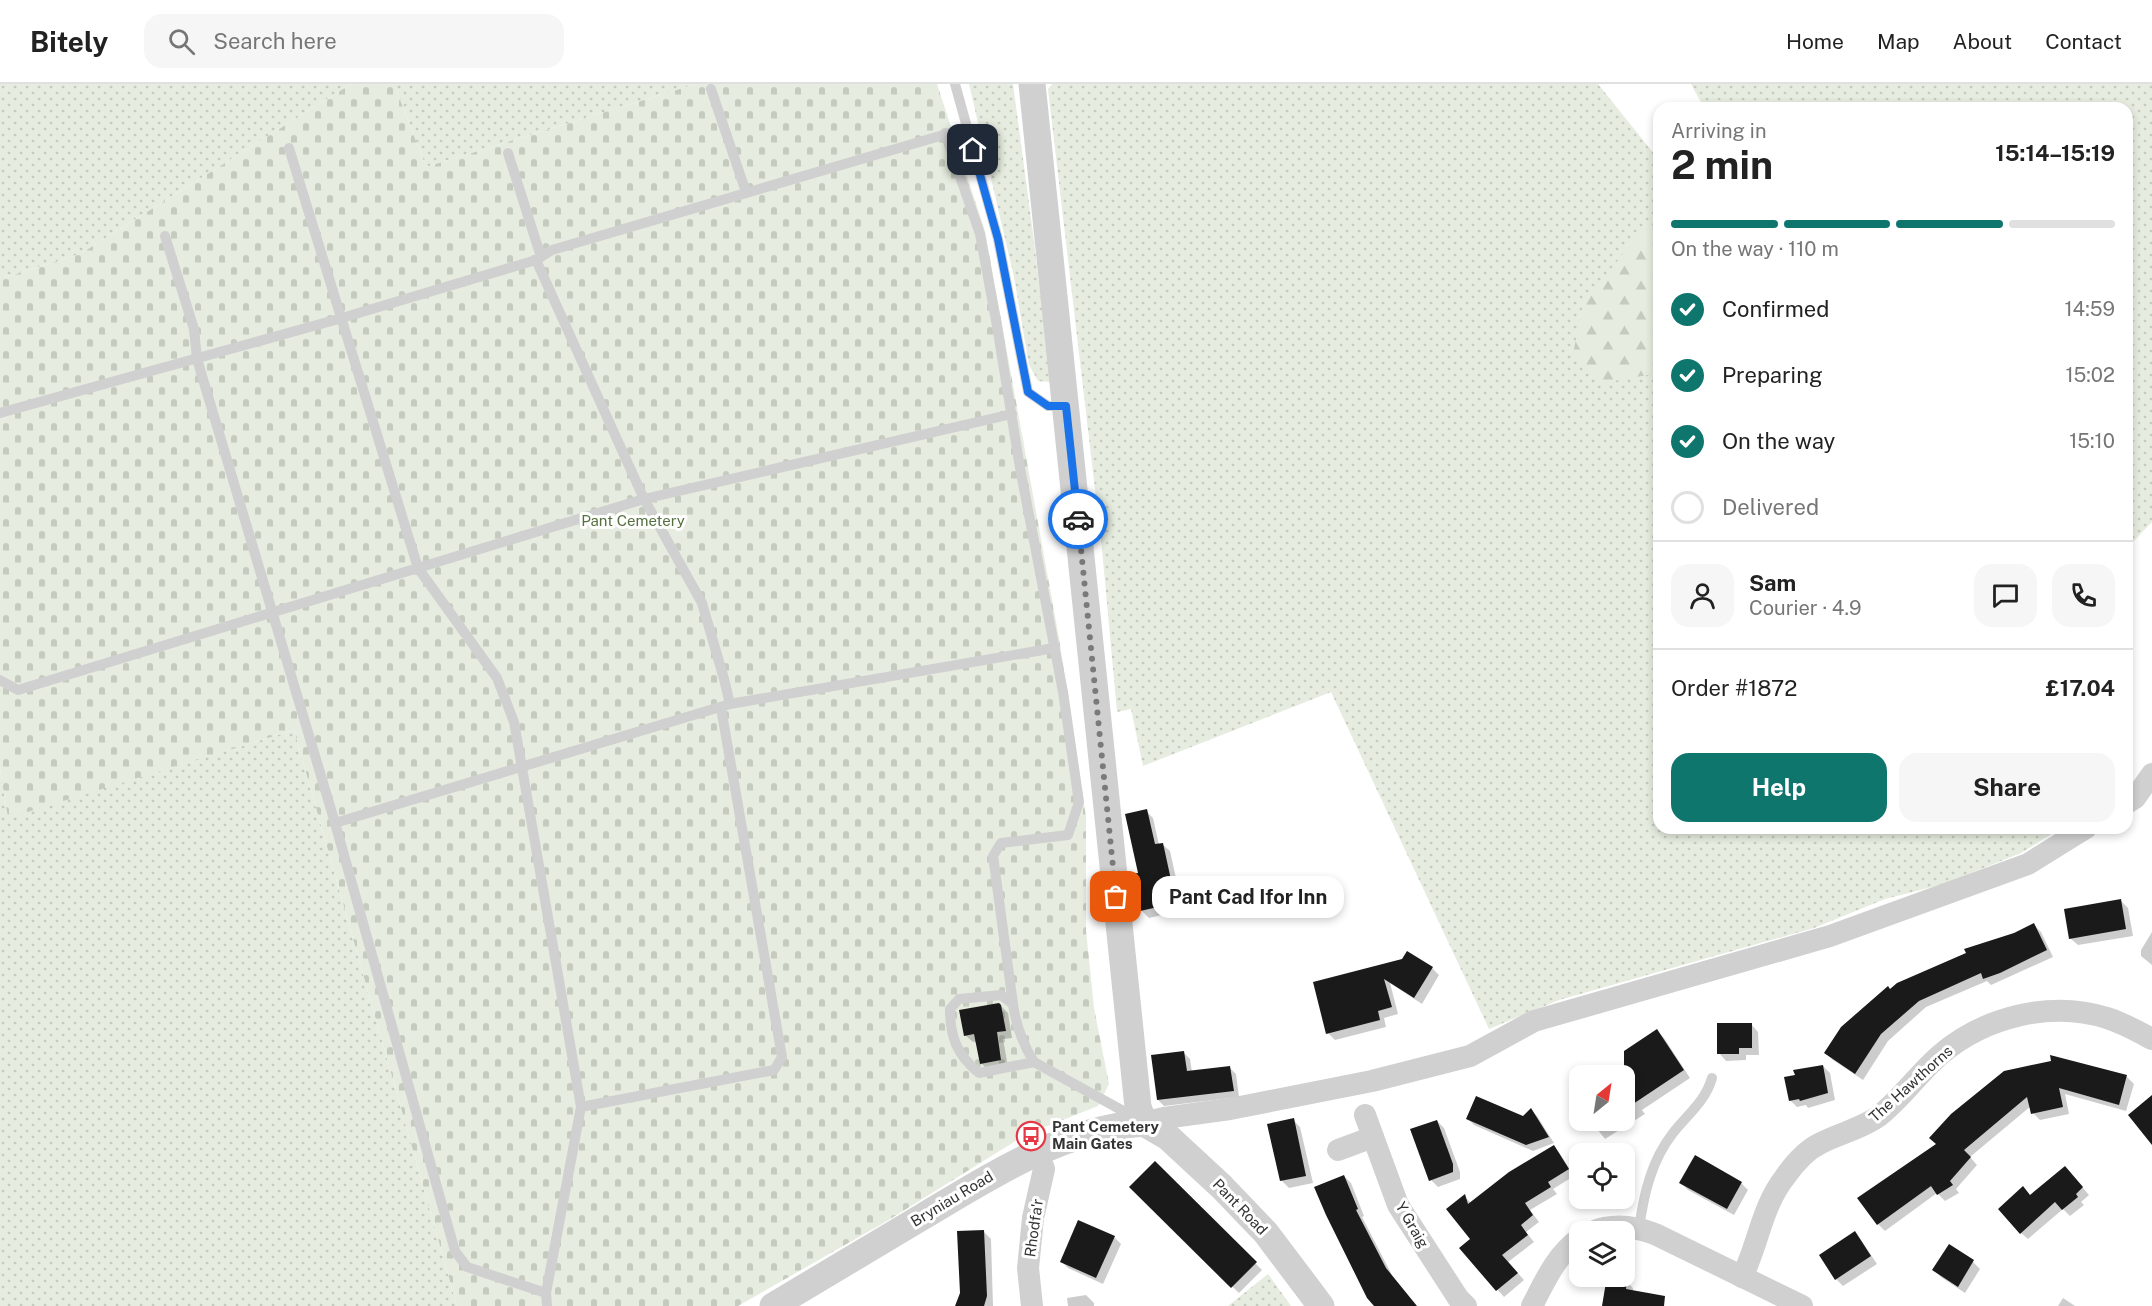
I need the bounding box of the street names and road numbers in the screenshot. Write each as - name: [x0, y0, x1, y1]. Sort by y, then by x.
- street label: The Hawthorns: [1866, 1042, 1956, 1125]
- street label: Bryniau Road: [908, 1167, 996, 1230]
- street label: Pant Road: [1210, 1175, 1271, 1238]
- street label: Rhodfa'r: [1021, 1198, 1046, 1258]
- street label: Y Graig: [1392, 1199, 1432, 1251]

